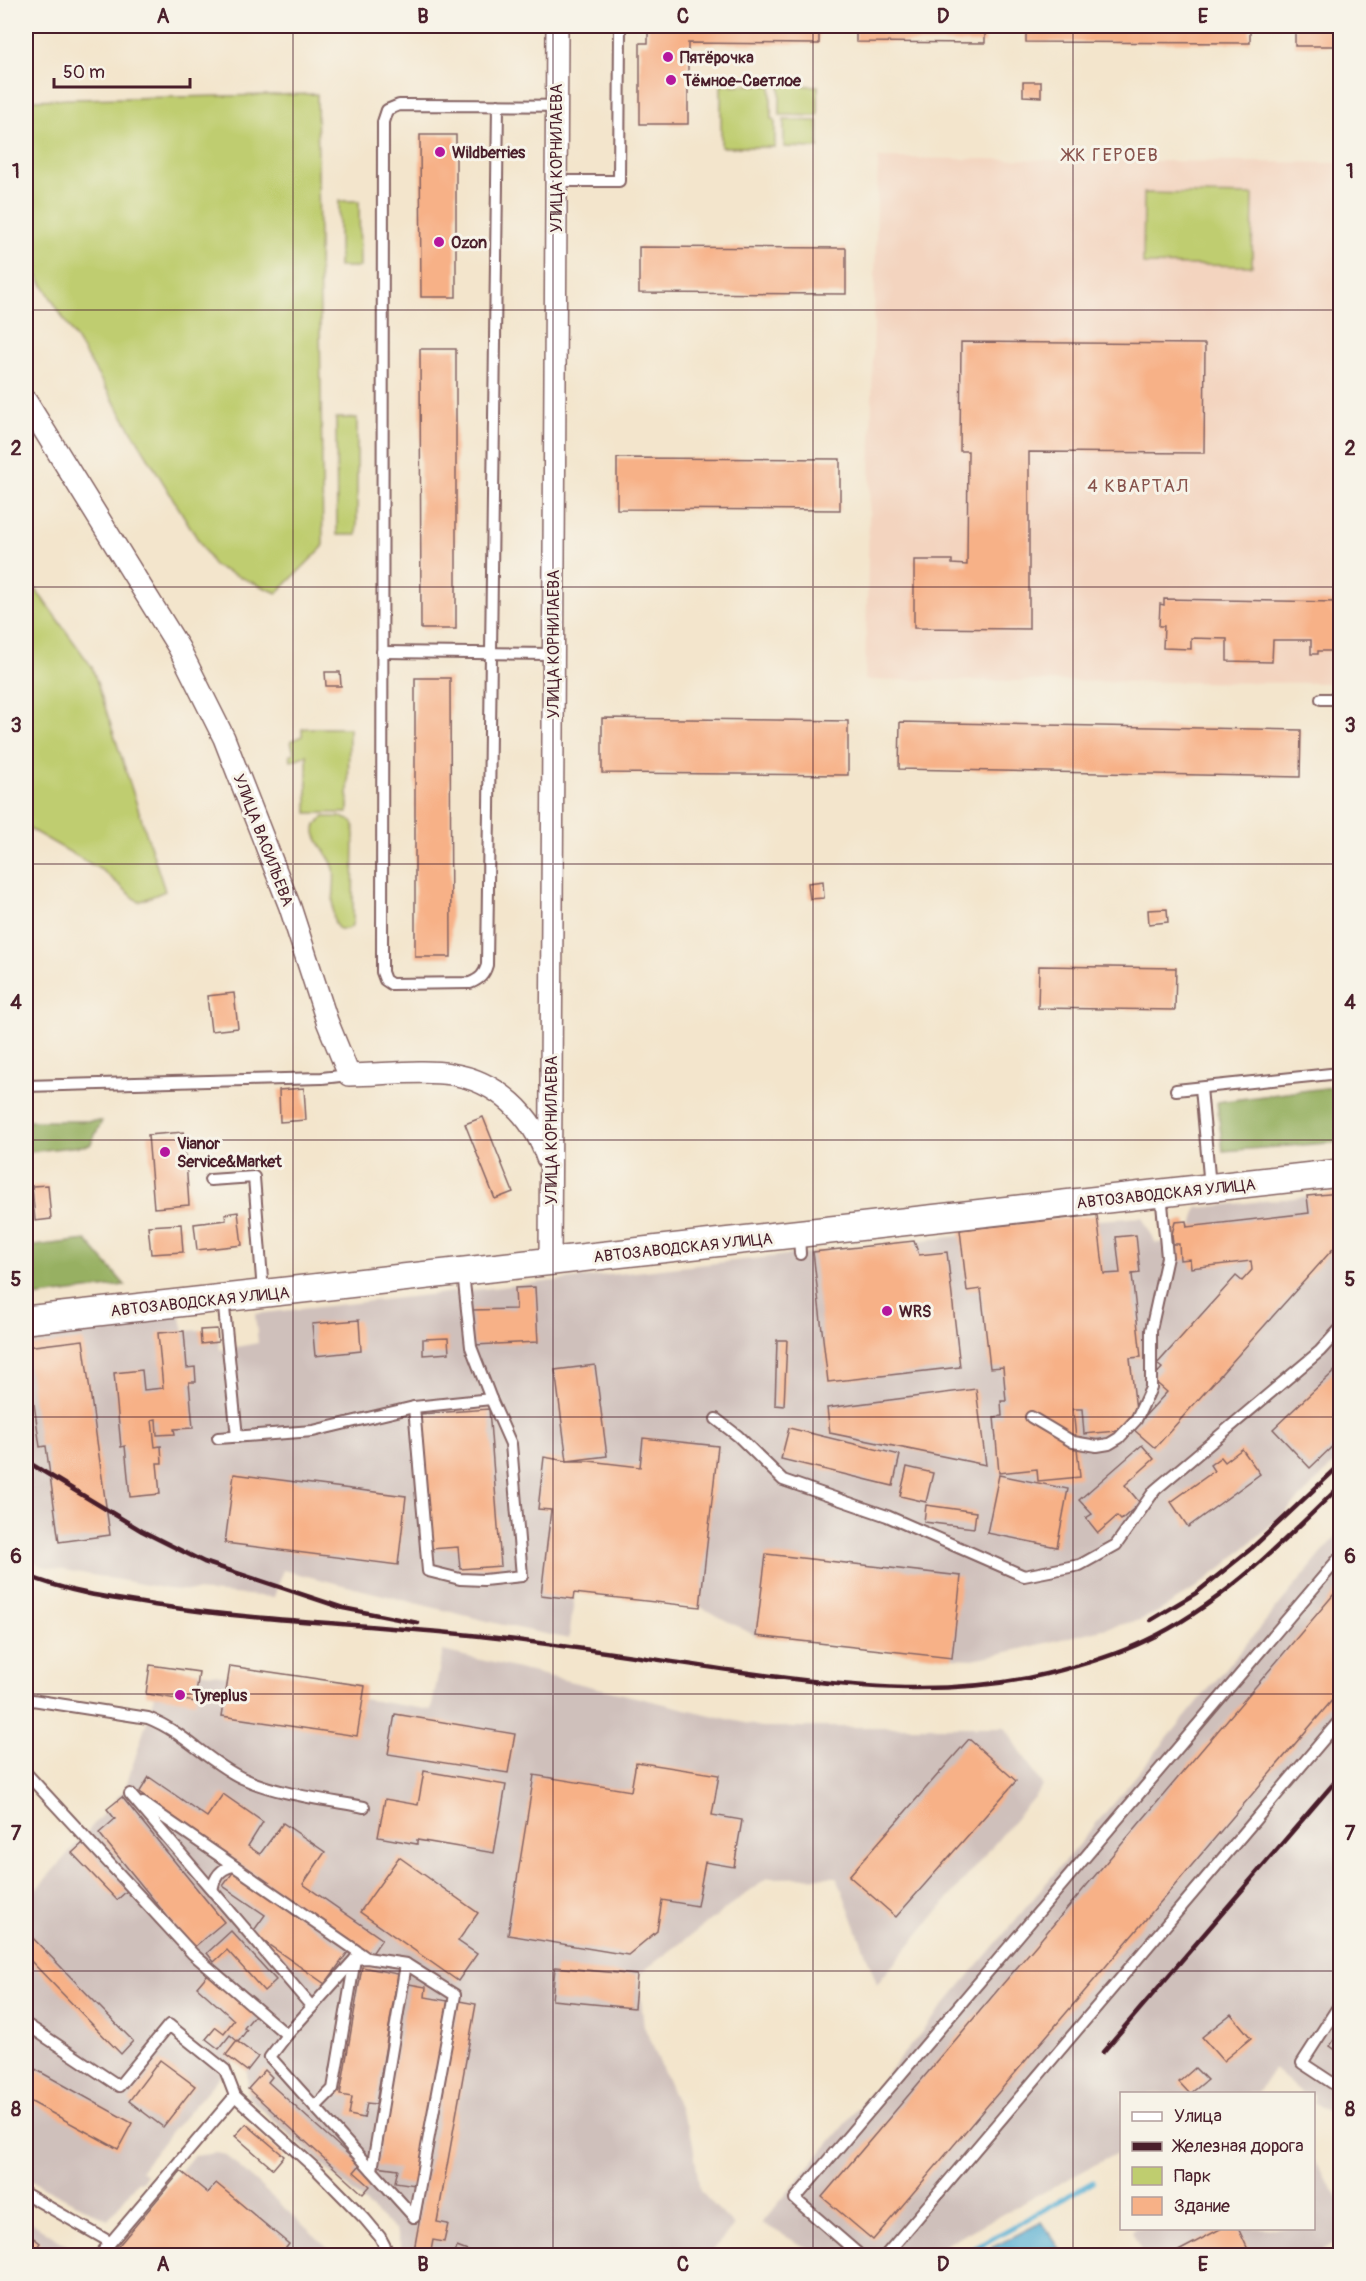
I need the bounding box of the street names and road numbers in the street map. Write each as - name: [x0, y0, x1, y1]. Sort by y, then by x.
- street label: УЛИЦА КОРНИЛАЕВА: [547, 84, 567, 232]
- street label: УЛИЦА КОРНИЛАЕВА: [544, 570, 564, 718]
- street label: УЛИЦА ВАСИЛЬЕВА: [229, 771, 297, 909]
- street label: УЛИЦА КОРНИЛАЕВА: [542, 1056, 562, 1204]
- street label: АВТОЗАВОДСКАЯ УЛИЦА: [1076, 1175, 1257, 1213]
- street label: АВТОЗАВОДСКАЯ УЛИЦА: [593, 1229, 774, 1267]
- street label: АВТОЗАВОДСКАЯ УЛИЦА: [110, 1283, 291, 1321]

